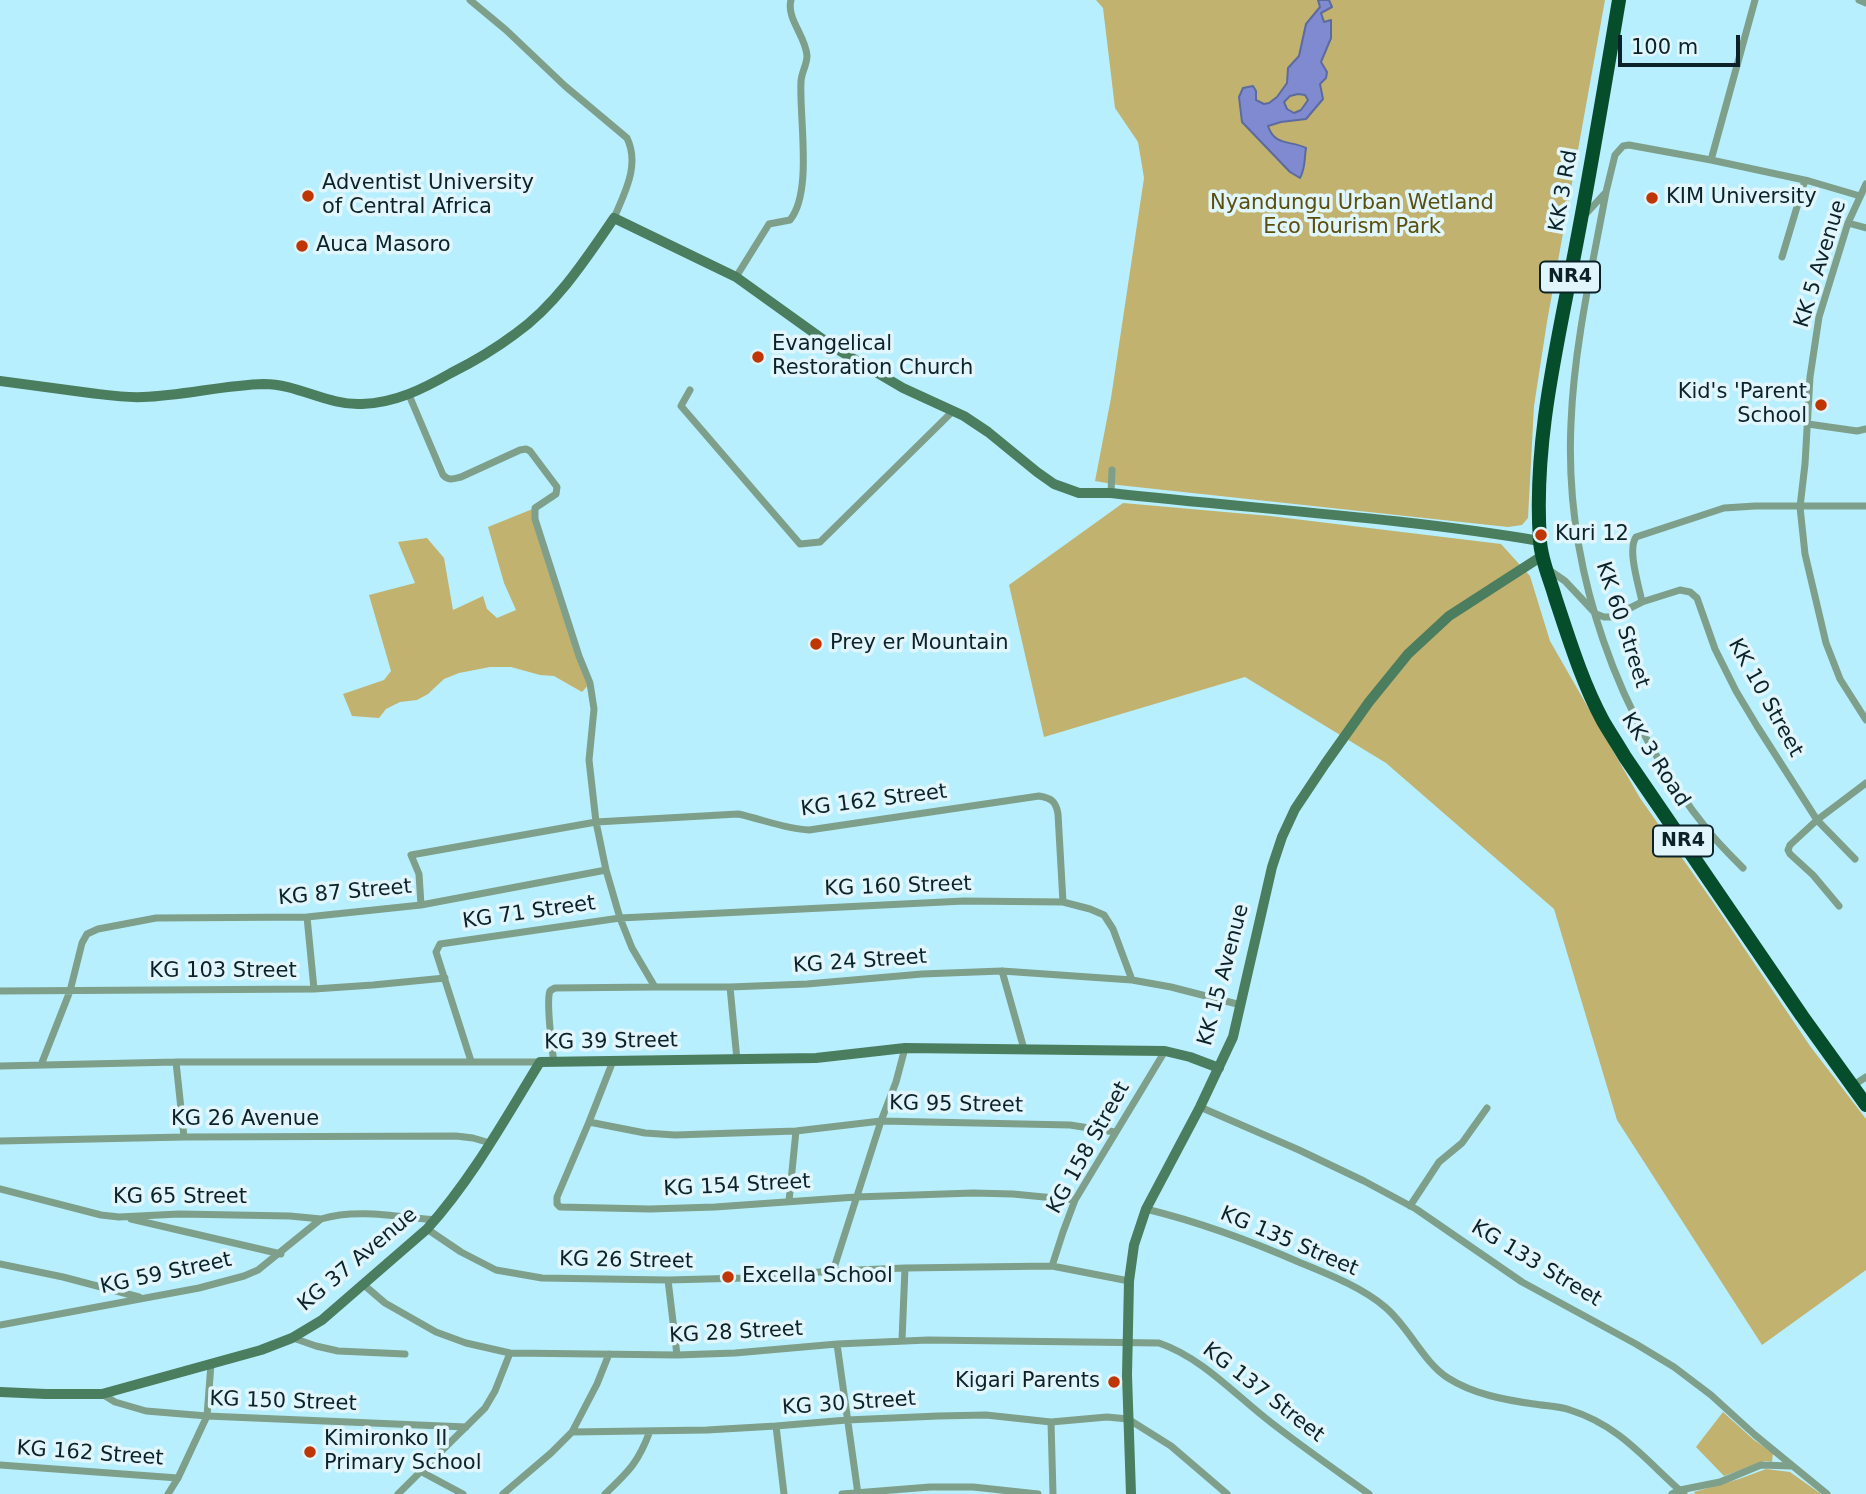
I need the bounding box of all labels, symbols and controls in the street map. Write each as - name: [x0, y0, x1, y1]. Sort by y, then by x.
- scale bar: [1621, 21, 1744, 65]
- text: 100 m: [1631, 35, 1698, 59]
- street label: KK 3 Rd: [1544, 148, 1584, 234]
- place label: Adventist University of Central Africa: [322, 171, 534, 221]
- place label: KIM University: [1666, 185, 1817, 211]
- marker: Adventist University of Central Africa: [300, 188, 316, 204]
- marker: KIM University: [1644, 190, 1660, 206]
- park label: Nyandungu Urban Wetland Eco Tourism Park: [1210, 191, 1494, 241]
- street label: KK 5 Avenue: [1790, 197, 1852, 331]
- place label: Auca Masoro: [316, 233, 451, 259]
- marker: Auca Masoro: [294, 238, 310, 254]
- road number: NR4: [1540, 262, 1600, 292]
- place label: Evangelical Restoration Church: [772, 332, 973, 382]
- marker: Evangelical Restoration Church: [750, 349, 766, 365]
- place label: Kid's 'Parent School: [1678, 380, 1807, 430]
- marker: Kid's 'Parent School: [1813, 397, 1829, 413]
- place label: Kuri 12: [1555, 522, 1629, 548]
- marker: Kuri 12: [1533, 527, 1549, 543]
- street label: KK 60 Street: [1590, 559, 1654, 691]
- place label: Prey er Mountain: [830, 631, 1009, 657]
- street label: KK 10 Street: [1722, 634, 1808, 762]
- marker: Prey er Mountain: [808, 636, 824, 652]
- street label: KK 3 Road: [1615, 708, 1695, 812]
- street label: KG 162 Street: [799, 780, 949, 822]
- road number: NR4: [1653, 826, 1713, 856]
- street label: KG 160 Street: [824, 872, 972, 902]
- street label: KG 87 Street: [277, 875, 413, 911]
- street label: KG 71 Street: [461, 891, 597, 935]
- street label: KK 15 Avenue: [1193, 901, 1255, 1049]
- street label: KG 24 Street: [792, 945, 928, 979]
- street label: KG 103 Street: [149, 959, 297, 985]
- street label: KG 39 Street: [544, 1028, 678, 1056]
- street label: KG 158 Street: [1042, 1077, 1136, 1219]
- street label: KG 95 Street: [889, 1091, 1023, 1119]
- street label: KG 26 Avenue: [171, 1107, 319, 1133]
- street label: KG 154 Street: [663, 1170, 811, 1202]
- street label: KG 65 Street: [113, 1185, 247, 1211]
- street label: KG 135 Street: [1216, 1202, 1362, 1282]
- street label: KG 37 Avenue: [293, 1203, 423, 1317]
- street label: KG 133 Street: [1466, 1215, 1606, 1313]
- street label: KG 26 Street: [559, 1247, 693, 1275]
- street label: KG 59 Street: [98, 1248, 234, 1300]
- place label: Excella School: [742, 1264, 893, 1290]
- marker: Excella School: [720, 1269, 736, 1285]
- street label: KG 28 Street: [668, 1317, 804, 1349]
- street label: KG 137 Street: [1197, 1338, 1329, 1448]
- place label: Kigari Parents: [955, 1369, 1100, 1395]
- marker: Kigari Parents: [1106, 1374, 1122, 1390]
- street label: KG 150 Street: [209, 1387, 357, 1417]
- street label: KG 30 Street: [781, 1387, 917, 1421]
- place label: Kimironko II Primary School: [324, 1427, 482, 1477]
- street label: KG 162 Street: [16, 1436, 164, 1472]
- marker: Kimironko II Primary School: [302, 1444, 318, 1460]

